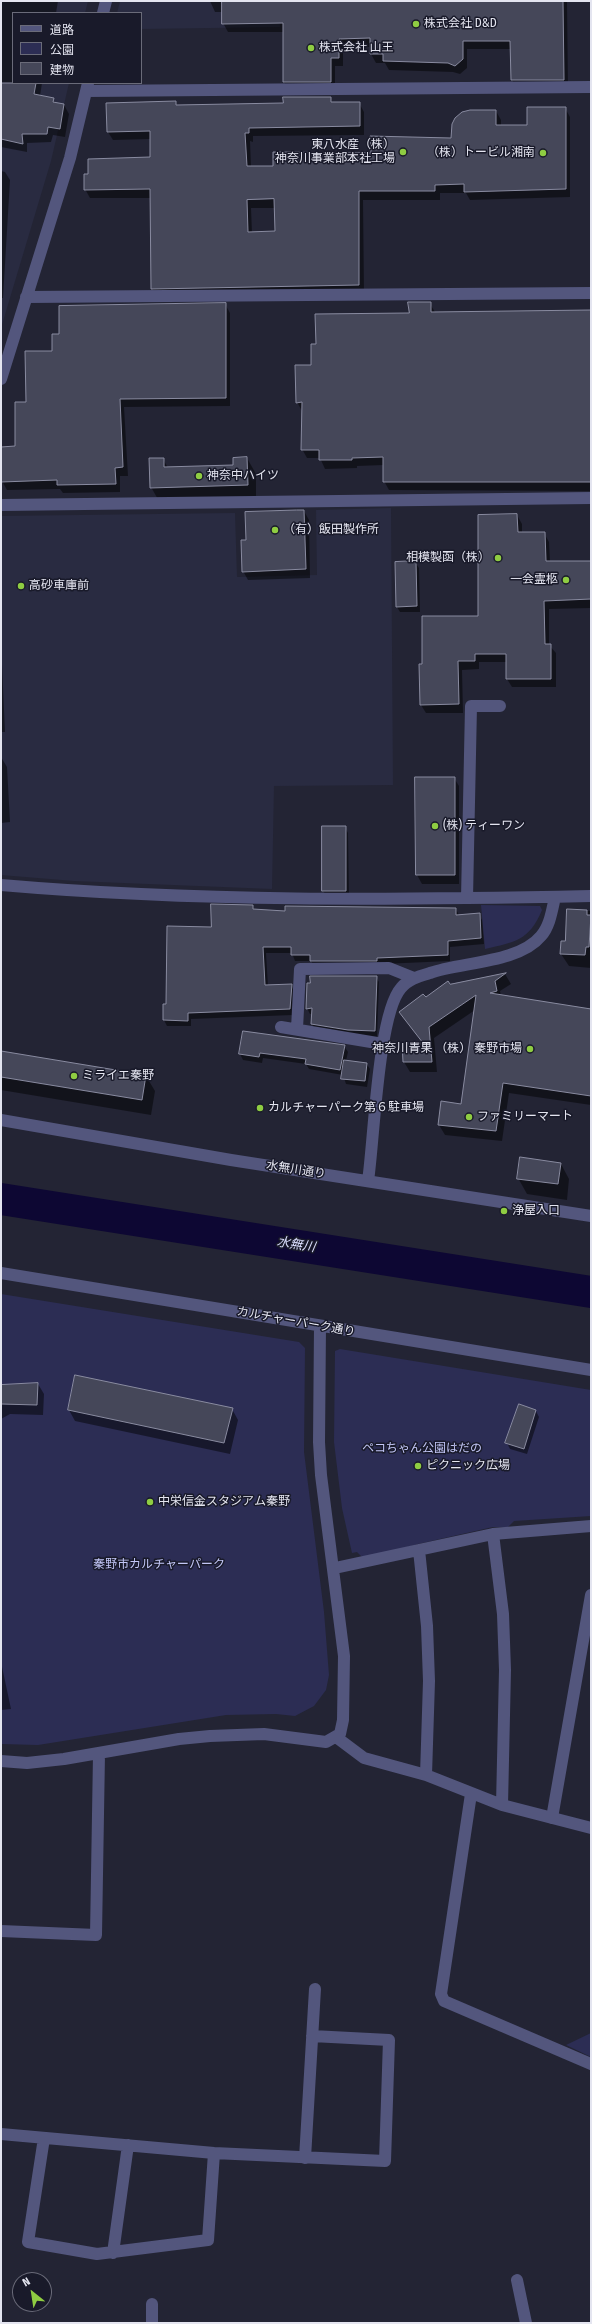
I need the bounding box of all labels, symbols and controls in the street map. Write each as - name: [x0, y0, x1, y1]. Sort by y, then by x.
- legend: [12, 12, 142, 84]
- place label: 株式会社 D&D: [424, 17, 497, 31]
- marker: 株式会社 D&D: [411, 19, 421, 29]
- text: 道路: [50, 23, 74, 37]
- place label: 株式会社 山王: [319, 41, 394, 55]
- text: 公園: [50, 43, 74, 57]
- marker: 株式会社 山王: [306, 43, 316, 53]
- text: 建物: [50, 63, 74, 77]
- place label: 東八水産（株） 神奈川事業部本社工場: [275, 138, 395, 166]
- place label: （株）トービル湘南: [427, 146, 535, 160]
- marker: 東八水産（株） 神奈川事業部本社工場: [398, 147, 408, 157]
- marker: （株）トービル湘南: [538, 148, 548, 158]
- place label: 神奈中ハイツ: [207, 469, 279, 483]
- marker: 神奈中ハイツ: [194, 471, 204, 481]
- place label: （有）飯田製作所: [283, 523, 379, 537]
- marker: （有）飯田製作所: [270, 525, 280, 535]
- place label: 相模製函（株）: [406, 551, 490, 565]
- marker: 相模製函（株）: [493, 553, 503, 563]
- place label: 一会霊柩: [510, 573, 558, 587]
- marker: 一会霊柩: [561, 575, 571, 585]
- place label: 高砂車庫前: [29, 579, 89, 593]
- marker: 高砂車庫前: [16, 581, 26, 591]
- place label: (株) ティーワン: [443, 819, 525, 833]
- marker: (株) ティーワン: [430, 821, 440, 831]
- place label: 神奈川青果 （株） 秦野市場: [372, 1042, 522, 1056]
- marker: 神奈川青果 （株） 秦野市場: [525, 1044, 535, 1054]
- place label: ミライエ秦野: [82, 1069, 154, 1083]
- marker: ミライエ秦野: [69, 1071, 79, 1081]
- place label: カルチャーパーク第６駐車場: [268, 1101, 424, 1115]
- marker: カルチャーパーク第６駐車場: [255, 1103, 265, 1113]
- place label: ファミリーマート: [477, 1110, 573, 1124]
- marker: ファミリーマート: [464, 1112, 474, 1122]
- street label: 水無川通り: [265, 1158, 327, 1182]
- place label: 浄屋入口: [512, 1204, 560, 1218]
- marker: 浄屋入口: [499, 1206, 509, 1216]
- water label: 水無川: [276, 1234, 316, 1256]
- street label: カルチャーパーク通り: [236, 1304, 356, 1340]
- park label: ペコちゃん公園はだの: [362, 1442, 482, 1456]
- place label: ピクニック広場: [426, 1459, 510, 1473]
- marker: ピクニック広場: [413, 1461, 423, 1471]
- place label: 中栄信金スタジアム秦野: [158, 1495, 290, 1509]
- marker: 中栄信金スタジアム秦野: [145, 1497, 155, 1507]
- park label: 秦野市カルチャーパーク: [93, 1558, 225, 1572]
- north arrow: [12, 2272, 52, 2312]
- text: N: [20, 2275, 32, 2289]

